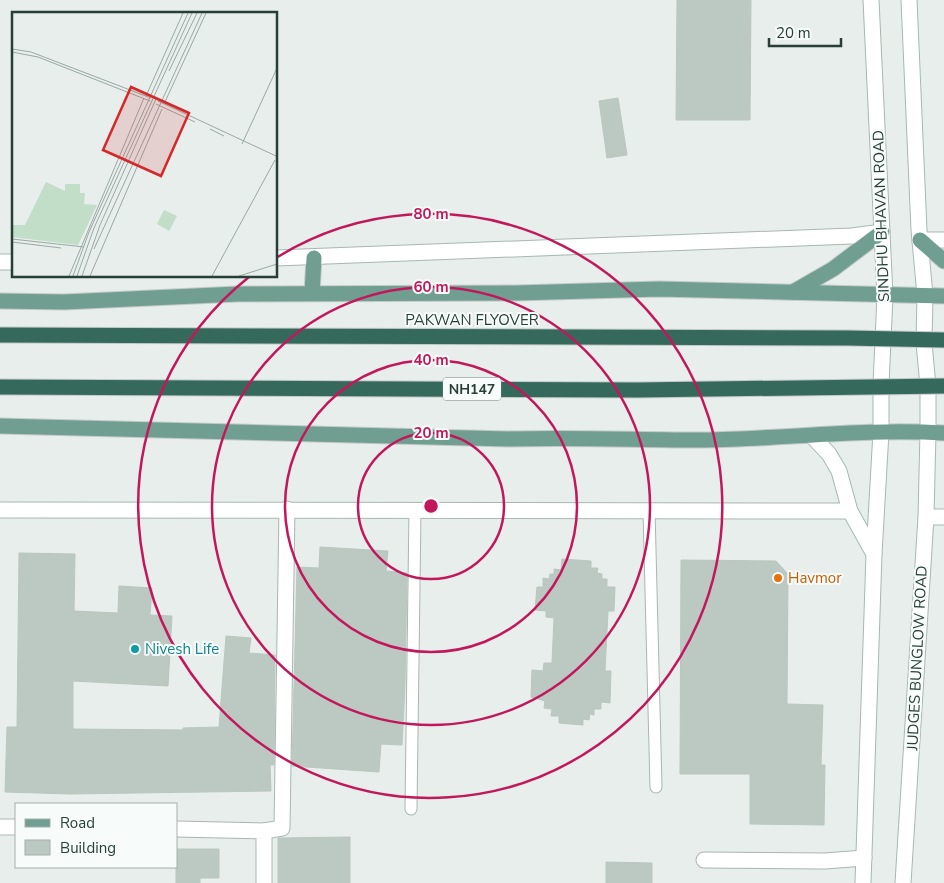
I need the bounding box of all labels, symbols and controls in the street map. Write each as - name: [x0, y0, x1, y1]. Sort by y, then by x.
- inset map: [12, 12, 278, 278]
- scale bar: [769, 15, 842, 47]
- text: 20 m: [776, 23, 811, 43]
- street label: SINDHU BHAVAN ROAD: [868, 130, 894, 302]
- text: 80 m: [413, 204, 449, 224]
- text: 60 m: [413, 277, 449, 297]
- street label: PAKWAN FLYOVER: [405, 310, 539, 330]
- text: 40 m: [413, 350, 449, 370]
- road number: NH147: [443, 378, 501, 400]
- text: 20 m: [413, 423, 449, 443]
- centre of rings: [422, 497, 440, 515]
- street label: JUDGES BUNGLOW ROAD: [902, 565, 932, 752]
- place label: Havmor: [788, 568, 842, 588]
- marker: Havmor: [772, 572, 784, 584]
- place label: Nivesh Life: [145, 639, 219, 659]
- marker: Nivesh Life: [129, 643, 141, 655]
- legend: [15, 803, 178, 868]
- text: Road: [60, 813, 95, 833]
- text: Building: [60, 838, 116, 858]

